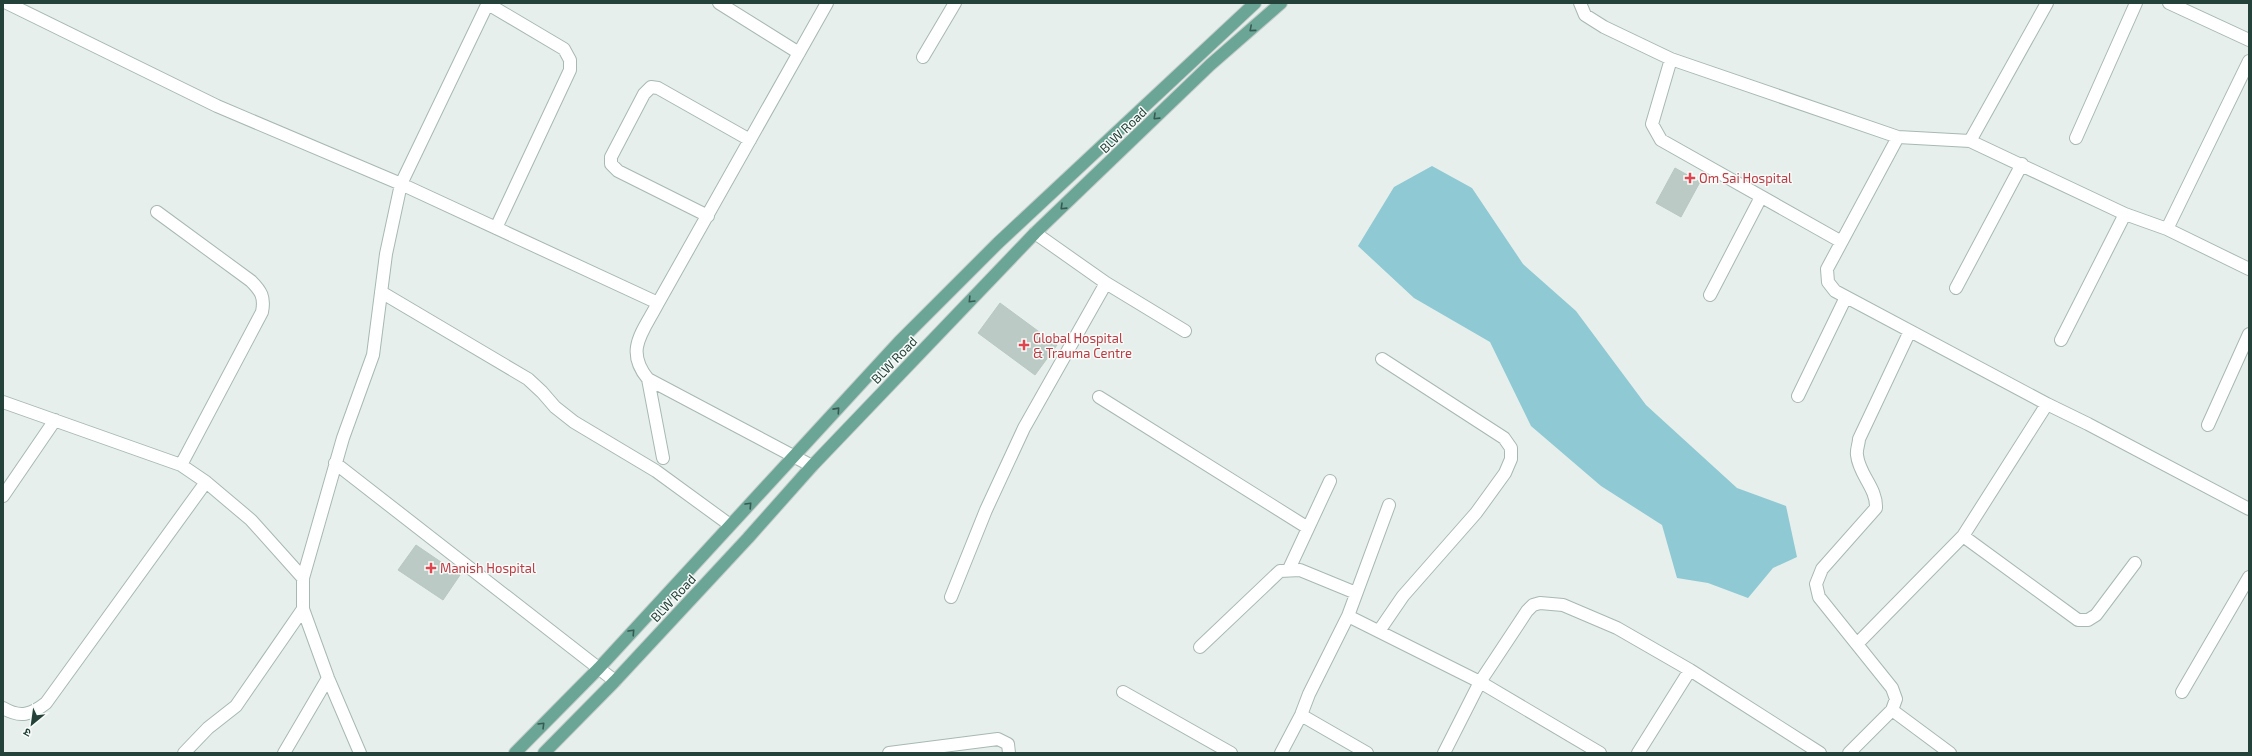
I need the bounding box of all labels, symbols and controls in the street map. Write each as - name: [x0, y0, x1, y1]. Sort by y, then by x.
- one-way arrow: [1249, 24, 1256, 31]
- street label: BLW Road: [1096, 104, 1150, 156]
- one-way arrow: [1153, 112, 1161, 120]
- place label: Om Sai Hospital: [1699, 170, 1792, 186]
- marker: Om Sai Hospital: [1684, 172, 1696, 184]
- one-way arrow: [1060, 202, 1068, 210]
- one-way arrow: [969, 295, 976, 303]
- place label: Global Hospital & Trauma Centre: [1033, 330, 1132, 361]
- street label: BLW Road: [868, 333, 920, 387]
- marker: Global Hospital & Trauma Centre: [1018, 339, 1030, 351]
- one-way arrow: [833, 407, 840, 415]
- one-way arrow: [744, 502, 752, 510]
- place label: Manish Hospital: [440, 560, 536, 576]
- marker: Manish Hospital: [425, 562, 437, 574]
- street label: BLW Road: [647, 571, 699, 625]
- one-way arrow: [628, 629, 635, 637]
- north arrow: [12, 704, 52, 744]
- one-way arrow: [537, 722, 545, 730]
- text: उ: [20, 726, 33, 740]

